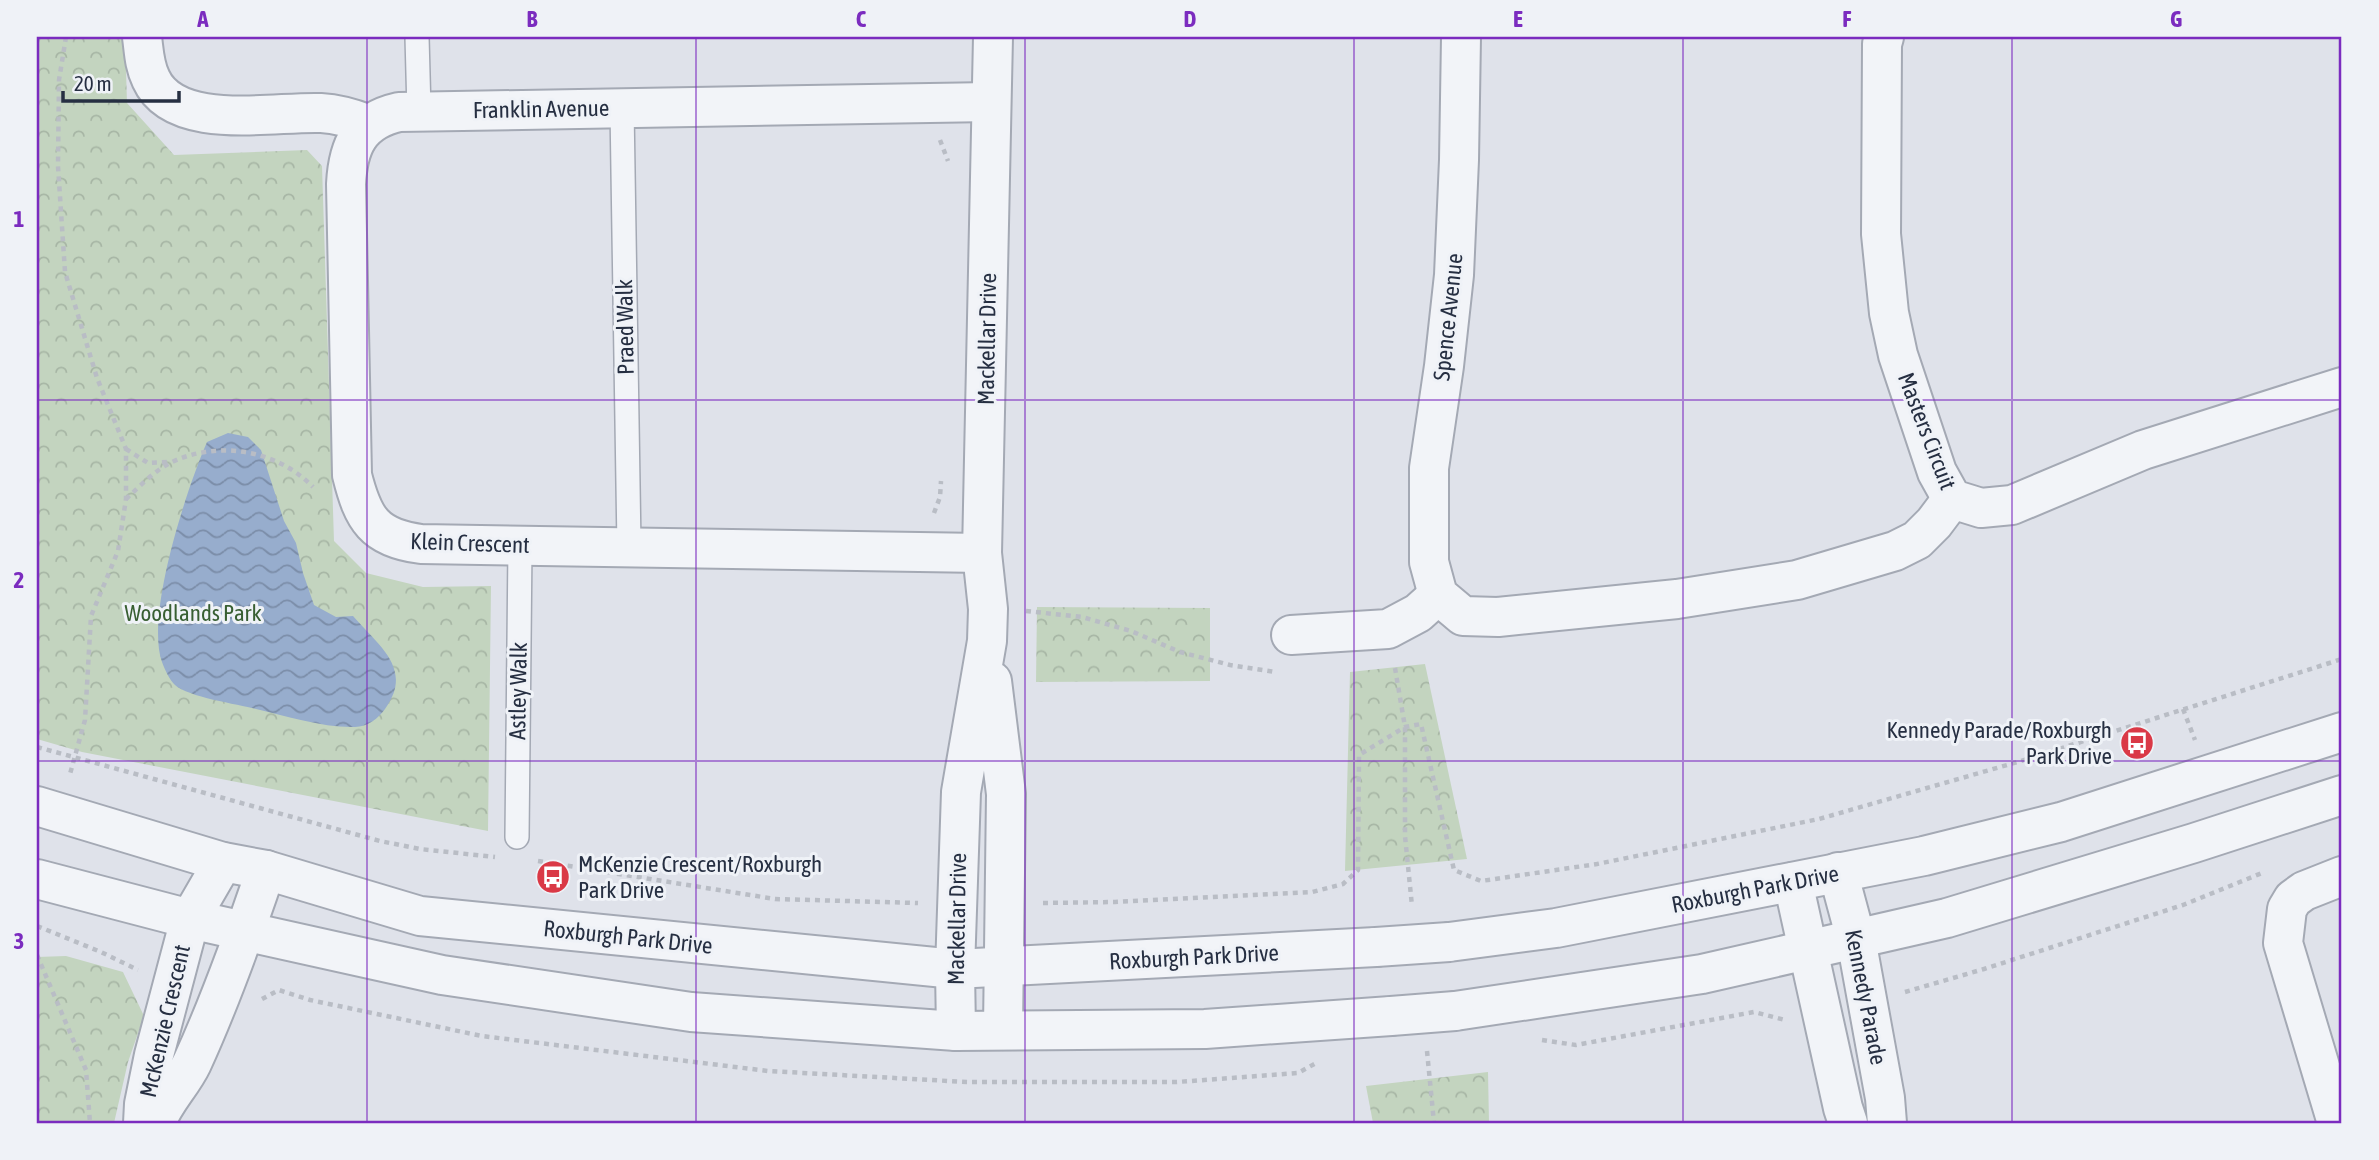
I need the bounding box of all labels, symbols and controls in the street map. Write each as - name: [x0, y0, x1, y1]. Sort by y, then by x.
- text: A: [196, 6, 209, 32]
- text: B: [527, 6, 538, 32]
- text: C: [856, 6, 867, 32]
- text: D: [1184, 6, 1197, 32]
- text: E: [1513, 6, 1523, 32]
- text: F: [1842, 6, 1852, 32]
- text: G: [2170, 6, 2182, 32]
- scale bar: [63, 60, 178, 104]
- text: 20 m: [74, 71, 112, 95]
- street label: Franklin Avenue: [473, 95, 609, 123]
- text: 1: [14, 206, 25, 232]
- street label: Spence Avenue: [1428, 252, 1468, 382]
- street label: Mackellar Drive: [973, 273, 1001, 405]
- street label: Praed Walk: [611, 279, 639, 375]
- street label: Masters Circuit: [1893, 369, 1961, 493]
- street label: Klein Crescent: [410, 528, 530, 558]
- text: 2: [14, 567, 24, 593]
- park label: Woodlands Park: [124, 600, 262, 626]
- street label: Astley Walk: [504, 642, 532, 740]
- place label: Kennedy Parade/Roxburgh Park Drive: [1886, 717, 2112, 769]
- bus stop icon: Kennedy Parade/Roxburgh Park Drive: [2118, 724, 2156, 762]
- place label: McKenzie Crescent/Roxburgh Park Drive: [578, 851, 822, 903]
- street label: Mackellar Drive: [943, 853, 971, 985]
- bus stop icon: McKenzie Crescent/Roxburgh Park Drive: [534, 858, 572, 896]
- street label: Roxburgh Park Drive: [1669, 860, 1841, 918]
- street label: Roxburgh Park Drive: [542, 915, 714, 959]
- street label: Kennedy Parade: [1840, 927, 1892, 1067]
- text: 3: [14, 928, 24, 954]
- street label: Roxburgh Park Drive: [1108, 940, 1280, 974]
- street label: McKenzie Crescent: [135, 942, 195, 1100]

